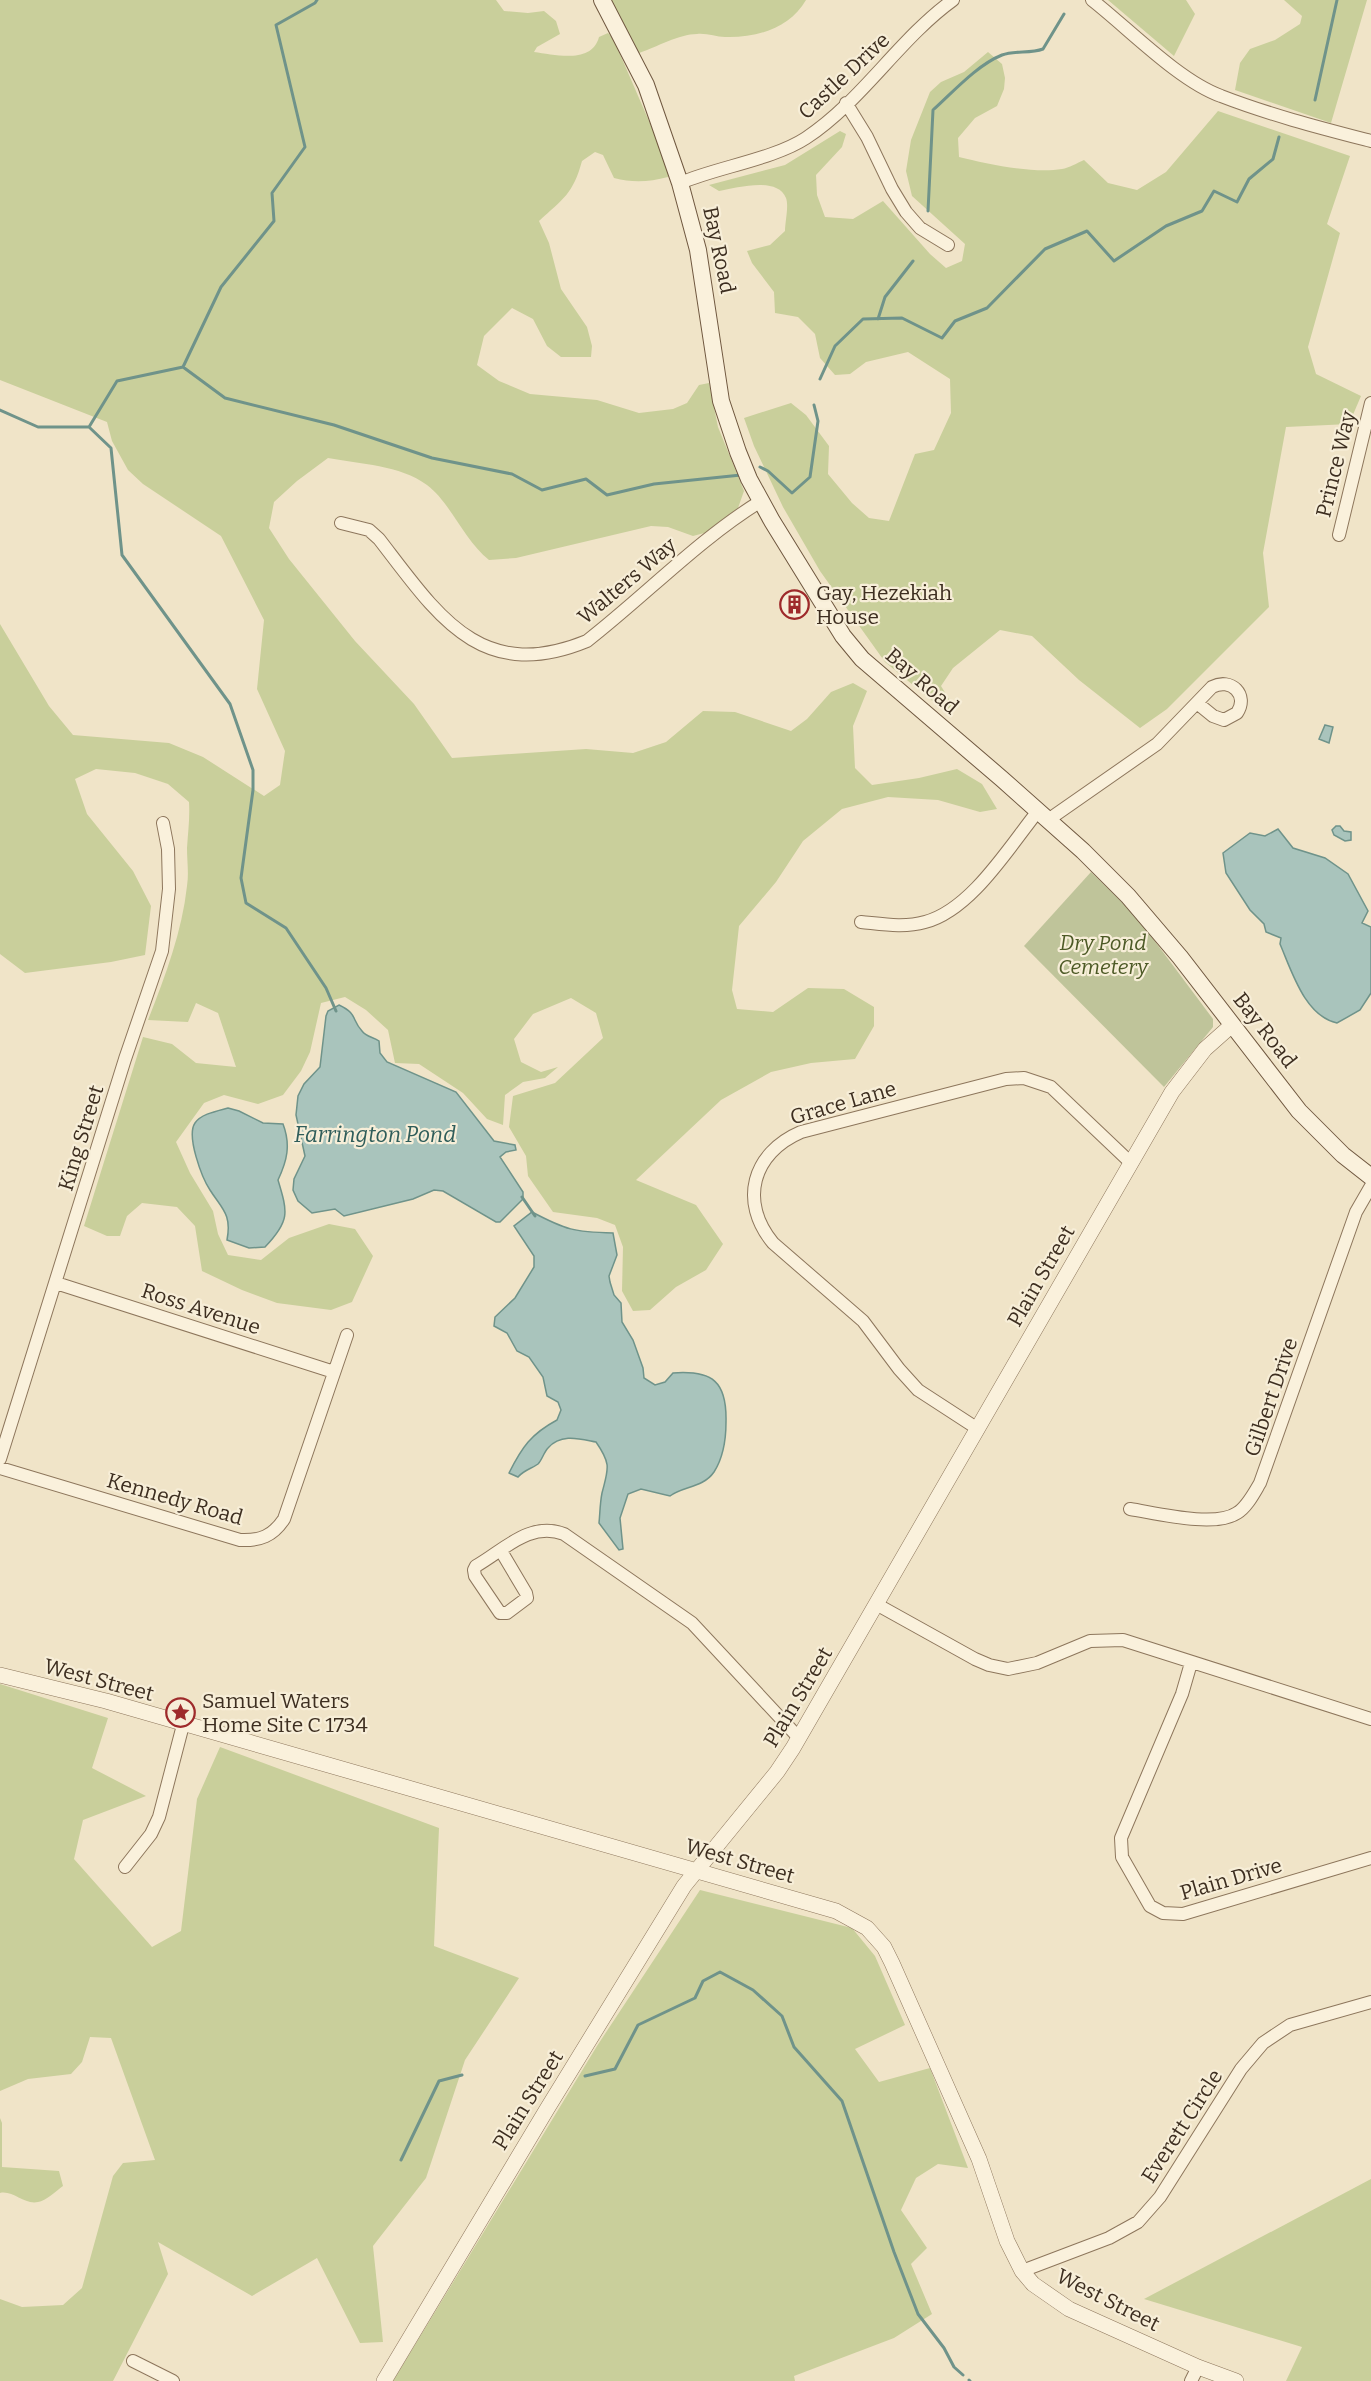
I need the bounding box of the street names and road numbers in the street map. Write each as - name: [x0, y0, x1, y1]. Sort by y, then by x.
- street label: Castle Drive: [793, 27, 895, 125]
- street label: Bay Road: [697, 204, 741, 296]
- street label: Prince Way: [1310, 407, 1362, 520]
- street label: Walters Way: [572, 532, 682, 630]
- street label: Bay Road: [880, 642, 964, 720]
- street label: Bay Road: [1227, 987, 1303, 1073]
- street label: Grace Lane: [787, 1075, 899, 1131]
- street label: King Street: [53, 1082, 110, 1194]
- street label: Plain Street: [1002, 1220, 1081, 1331]
- street label: Ross Avenue: [138, 1278, 264, 1340]
- street label: Gilbert Drive: [1238, 1334, 1304, 1460]
- street label: Kennedy Road: [104, 1467, 246, 1531]
- street label: Plain Street: [758, 1642, 838, 1752]
- street label: West Street: [41, 1653, 157, 1707]
- street label: West Street: [682, 1833, 798, 1889]
- street label: Plain Drive: [1177, 1852, 1285, 1906]
- street label: Plain Street: [487, 2045, 569, 2155]
- street label: Everett Circle: [1136, 2064, 1228, 2188]
- street label: West Street: [1052, 2263, 1164, 2337]

